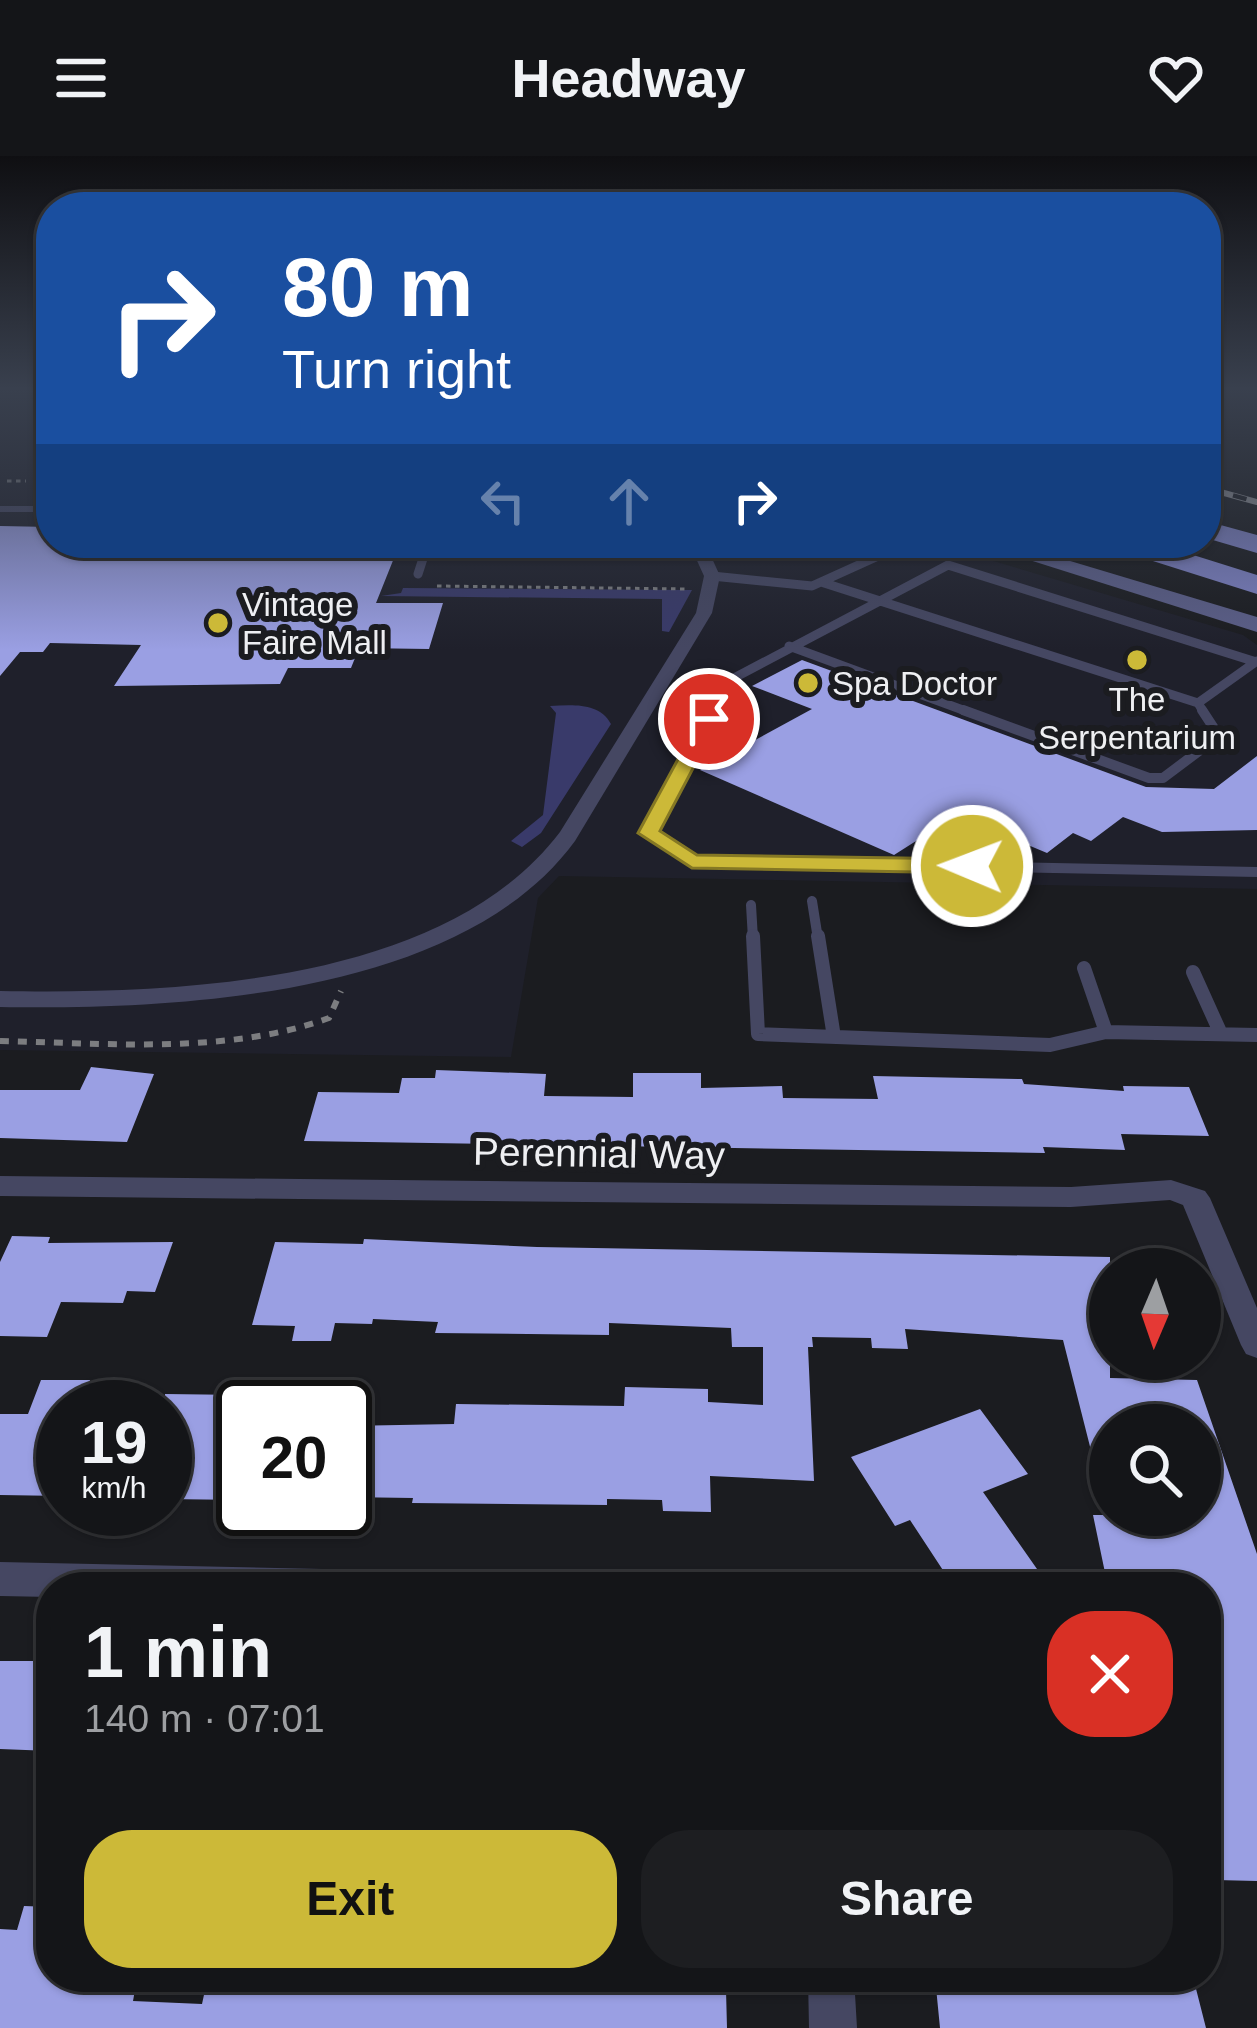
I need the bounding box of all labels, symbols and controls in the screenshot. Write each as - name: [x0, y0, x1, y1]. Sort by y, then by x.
- icon: menu: [48, 45, 114, 111]
- icon: heart: [1143, 45, 1209, 111]
- text: Headway: [511, 48, 746, 108]
- icon: right: [84, 240, 240, 396]
- text: 80 m: [282, 240, 473, 334]
- text: Turn right: [282, 339, 511, 399]
- icon: left: [470, 468, 536, 534]
- icon: ahead: [596, 468, 662, 534]
- icon: right: [722, 468, 788, 534]
- place label: Vintage Faire Mall: [242, 586, 387, 661]
- marker: Vintage Faire Mall: [205, 610, 231, 636]
- marker: The Serpentarium: [1124, 647, 1150, 673]
- place label: Spa Doctor: [832, 665, 997, 702]
- pin: [658, 668, 760, 770]
- marker: Spa Doctor: [795, 670, 821, 696]
- place label: The Serpentarium: [1038, 681, 1236, 756]
- icon: arrive: [676, 686, 742, 752]
- position arrow: [909, 803, 1035, 929]
- street label: Perennial Way: [473, 1130, 726, 1177]
- north arrow: [1089, 1248, 1221, 1380]
- map controls: [1089, 1248, 1221, 1536]
- speed limit sign: 20: [216, 1380, 372, 1536]
- button: search: [1089, 1404, 1221, 1536]
- text: 19: [81, 1409, 147, 1476]
- text: km/h: [81, 1471, 147, 1504]
- button: close: [1047, 1611, 1173, 1737]
- text: 1 min: [84, 1612, 272, 1692]
- text: 140 m · 07:01: [84, 1697, 325, 1740]
- button: Exit: [84, 1830, 617, 1968]
- button: Share: [641, 1830, 1173, 1968]

